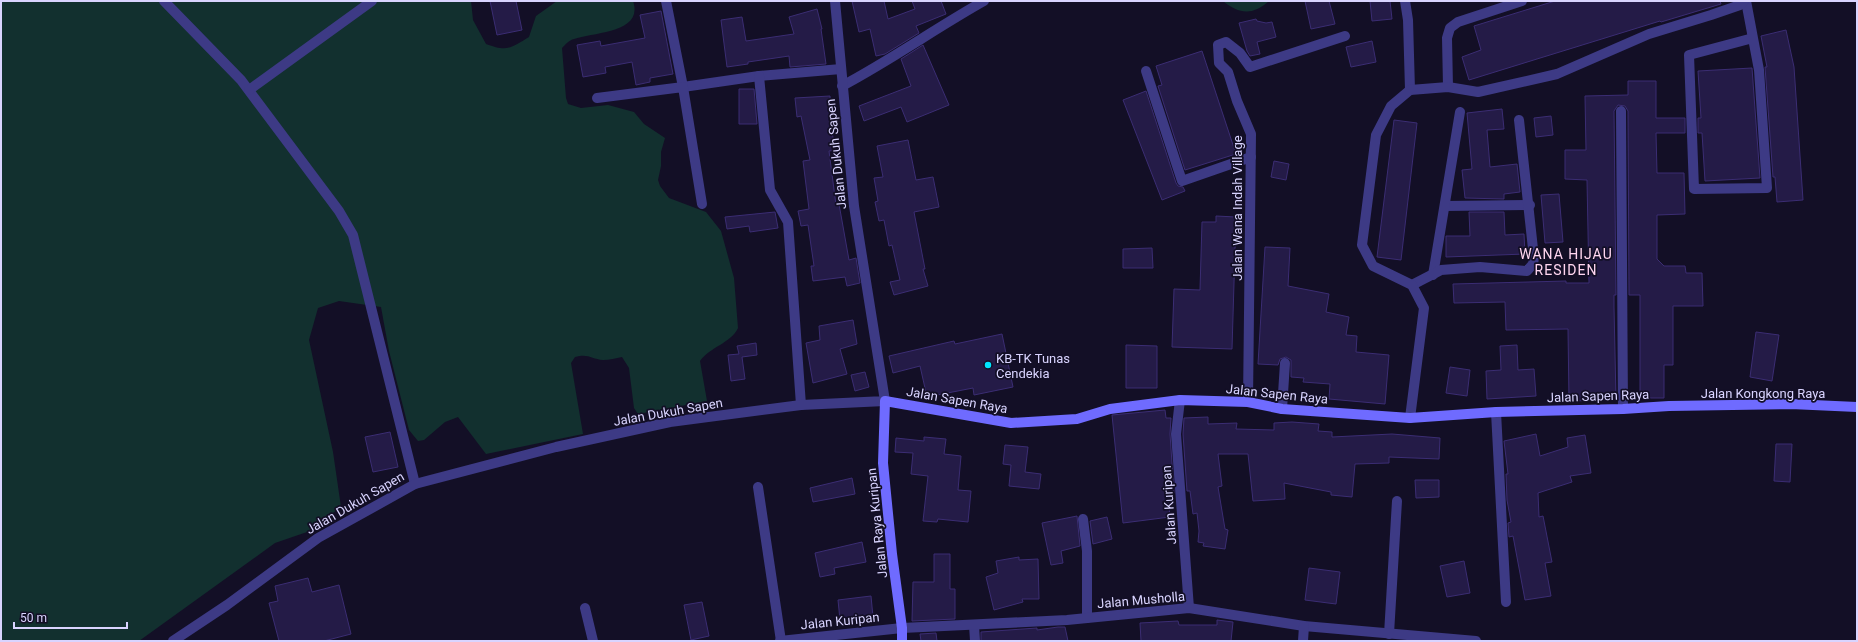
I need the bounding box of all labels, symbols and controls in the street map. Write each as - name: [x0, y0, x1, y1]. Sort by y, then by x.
- street label: Jalan Dukuh Sapen: [823, 98, 849, 210]
- street label: Jalan Wana Indah Village: [1230, 135, 1245, 281]
- district label: WANA HIJAU RESIDEN: [1519, 246, 1613, 278]
- place label: KB-TK Tunas Cendekia: [996, 351, 1070, 381]
- marker: KB-TK Tunas Cendekia: [983, 360, 993, 370]
- street label: Jalan Sapen Raya: [1225, 381, 1329, 407]
- street label: Jalan Sapen Raya: [905, 384, 1009, 416]
- street label: Jalan Kongkong Raya: [1701, 386, 1825, 401]
- street label: Jalan Sapen Raya: [1547, 387, 1649, 405]
- street label: Jalan Dukuh Sapen: [612, 395, 724, 429]
- street label: Jalan Kuripan: [1159, 465, 1179, 545]
- street label: Jalan Raya Kuripan: [864, 467, 890, 579]
- street label: Jalan Dukuh Sapen: [303, 469, 407, 537]
- street label: Jalan Musholla: [1096, 589, 1186, 611]
- scale bar: [14, 604, 127, 630]
- street label: Jalan Kuripan: [800, 609, 880, 633]
- text: 50 m: [20, 611, 47, 625]

